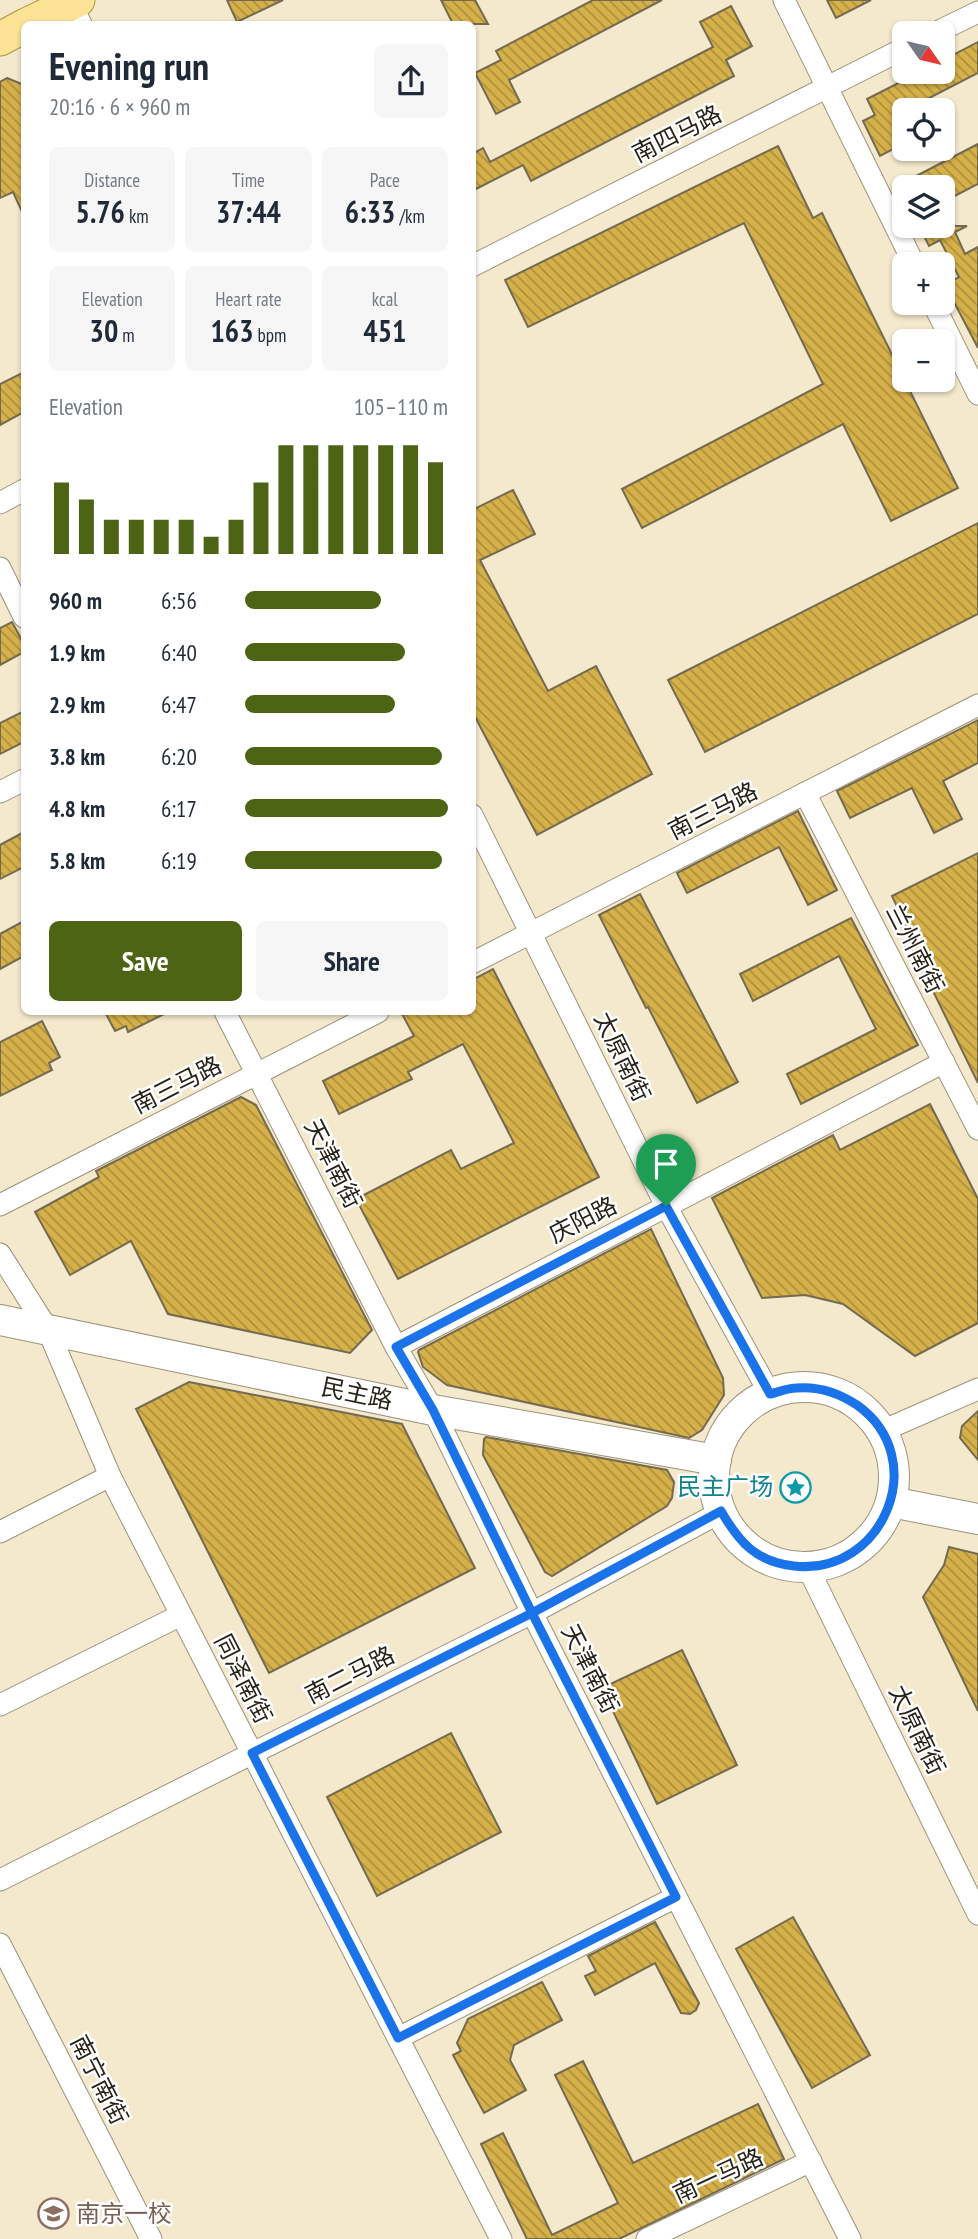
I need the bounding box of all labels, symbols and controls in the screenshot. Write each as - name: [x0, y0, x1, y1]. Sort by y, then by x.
- north arrow: [892, 21, 956, 84]
- map controls: [892, 21, 955, 392]
- text: Evening run: [49, 41, 209, 90]
- button: share: [374, 44, 448, 118]
- text: 20:16 · 6 × 960 m: [49, 92, 190, 121]
- street label: 南四马路: [627, 98, 727, 169]
- button: locate: [892, 98, 955, 161]
- text: Distance: [84, 168, 140, 192]
- text: Time: [232, 168, 265, 192]
- text: Pace: [370, 168, 400, 192]
- button: layers: [892, 175, 955, 238]
- text: 5.76: [76, 192, 125, 231]
- text: 37:44: [216, 192, 281, 231]
- text: 6:33: [345, 192, 395, 231]
- text: km: [125, 204, 149, 228]
- text: /km: [395, 204, 425, 228]
- button: +: [892, 252, 955, 315]
- text: Elevation: [82, 287, 143, 311]
- text: Heart rate: [215, 287, 282, 311]
- text: kcal: [372, 287, 398, 311]
- text: 30: [90, 311, 118, 350]
- text: 163: [211, 311, 254, 350]
- text: 451: [363, 311, 406, 350]
- text: m: [118, 323, 135, 347]
- text: bpm: [254, 323, 286, 347]
- button: −: [892, 329, 955, 392]
- text: Elevation: [49, 392, 123, 421]
- text: 105–110 m: [354, 392, 448, 421]
- text: 960 m: [49, 586, 102, 615]
- text: 6:56: [161, 586, 197, 615]
- text: 1.9 km: [49, 638, 105, 667]
- text: 6:40: [161, 638, 197, 667]
- text: 2.9 km: [49, 690, 105, 719]
- text: 6:47: [161, 690, 197, 719]
- text: 3.8 km: [49, 742, 105, 771]
- text: 6:20: [161, 742, 197, 771]
- street label: 南三马路: [663, 775, 763, 846]
- text: 4.8 km: [49, 794, 105, 823]
- text: 6:17: [161, 794, 197, 823]
- text: 5.8 km: [49, 846, 105, 875]
- text: 6:19: [161, 846, 197, 875]
- street label: 兰州南街: [880, 899, 951, 999]
- button: Save: [49, 921, 242, 1001]
- button: Share: [256, 921, 448, 1001]
- street label: 太原南街: [587, 1007, 657, 1107]
- street label: 南三马路: [127, 1049, 227, 1120]
- street label: 天津南街: [298, 1114, 369, 1214]
- pin: [636, 1134, 696, 1206]
- icon: arrive: [647, 1145, 685, 1183]
- street label: 庆阳路: [544, 1189, 622, 1250]
- street label: 民主路: [319, 1371, 396, 1416]
- place icon: 民主广场: [779, 1470, 813, 1504]
- place label: 民主广场: [677, 1471, 773, 1502]
- street label: 天津南街: [555, 1619, 626, 1719]
- street label: 同泽南街: [208, 1629, 279, 1729]
- street label: 南二马路: [300, 1639, 400, 1710]
- street label: 太原南街: [882, 1680, 952, 1780]
- street label: 南宁南街: [64, 2030, 135, 2130]
- street label: 南一马路: [668, 2141, 768, 2210]
- school or university icon: 南京一校: [36, 2197, 70, 2231]
- place label: 南京一校: [76, 2198, 172, 2229]

